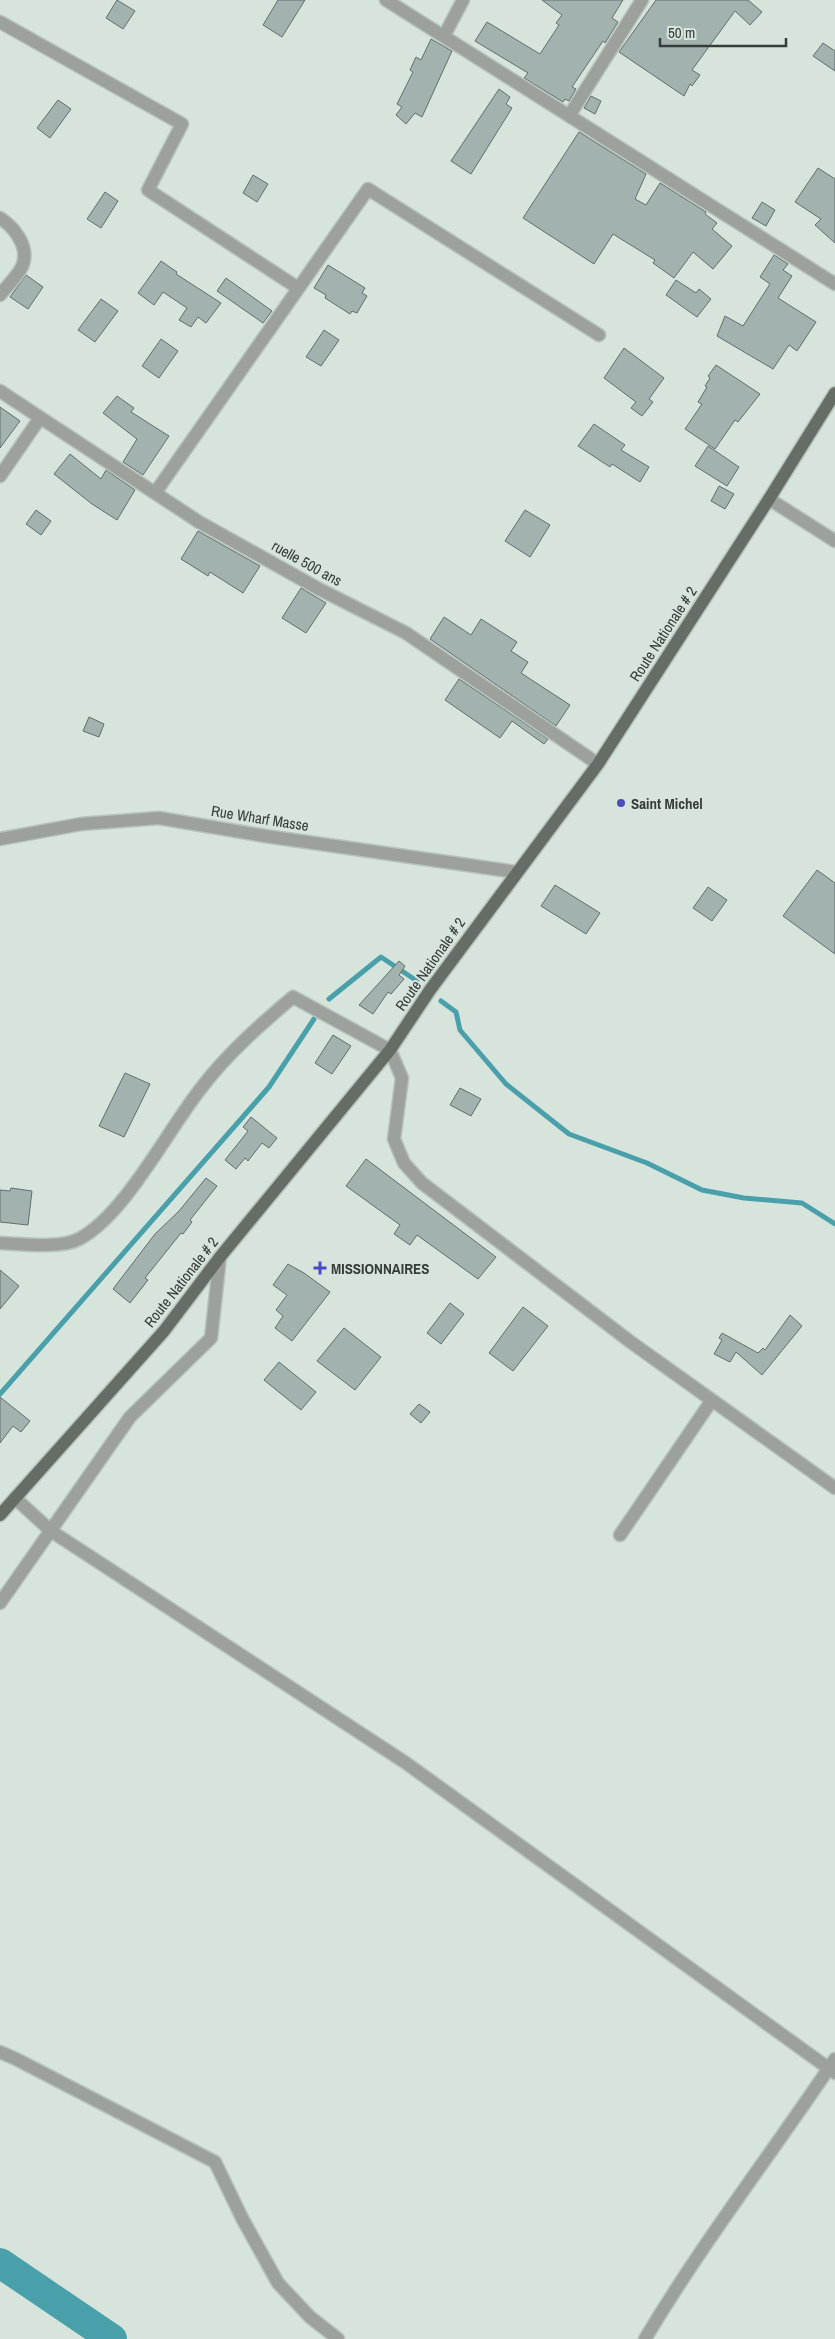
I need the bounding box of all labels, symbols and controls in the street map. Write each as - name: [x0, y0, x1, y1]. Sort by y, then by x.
- scale bar: [660, 15, 786, 47]
- text: 50 m: [668, 22, 695, 43]
- street label: ruelle 500 ans: [268, 535, 346, 591]
- street label: Route Nationale # 2: [624, 582, 702, 686]
- place label: Saint Michel: [631, 793, 703, 814]
- marker: Saint Michel: [615, 797, 627, 809]
- street label: Rue Wharf Masse: [210, 800, 310, 836]
- street label: Route Nationale # 2: [390, 913, 470, 1015]
- street label: Route Nationale # 2: [139, 1232, 223, 1332]
- place label: MISSIONNAIRES: [331, 1258, 429, 1279]
- marker: MISSIONNAIRES: [313, 1261, 327, 1275]

